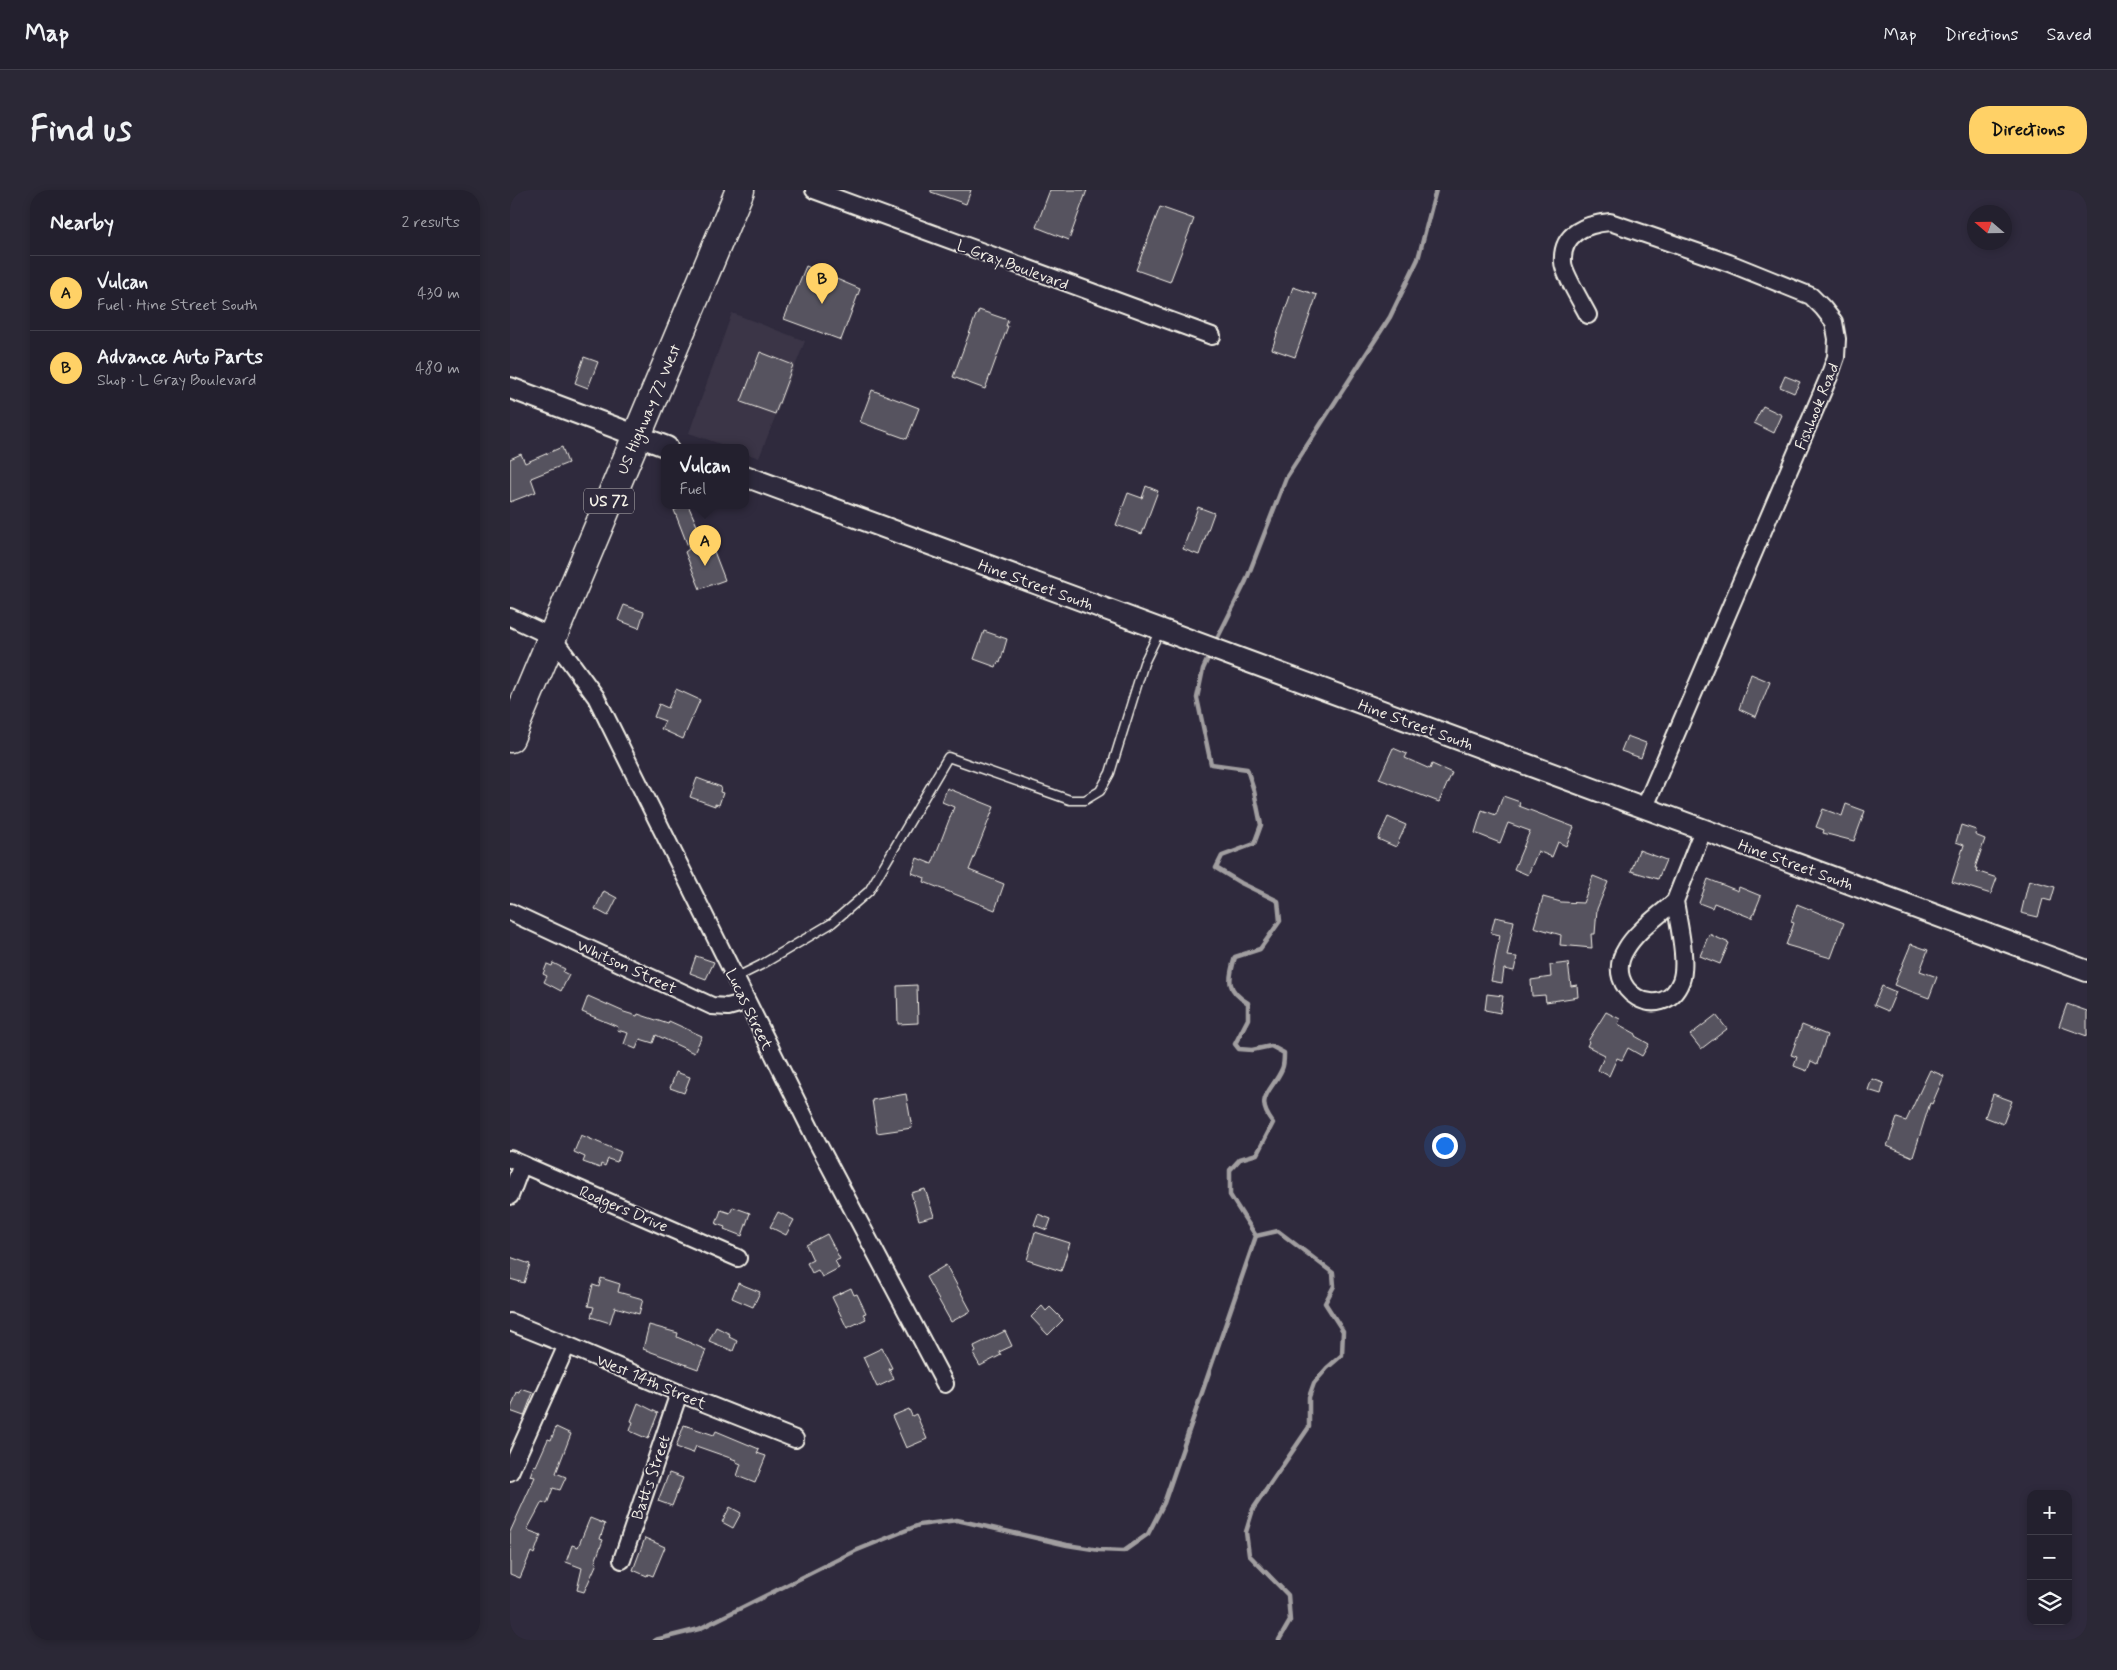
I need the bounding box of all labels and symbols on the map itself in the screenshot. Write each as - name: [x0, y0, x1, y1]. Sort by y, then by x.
- north arrow: [1967, 205, 2012, 250]
- street label: L Gray Boulevard: [954, 235, 1071, 295]
- pin: B: [806, 263, 838, 304]
- street label: US Highway 72 West: [612, 341, 687, 478]
- street label: Fishhook Road: [1790, 360, 1844, 453]
- road number: US 72: [584, 488, 634, 514]
- pin: A: [689, 525, 721, 566]
- street label: Hine Street South: [975, 555, 1096, 616]
- street label: Hine Street South: [1355, 695, 1476, 756]
- street label: Hine Street South: [1735, 835, 1856, 896]
- street label: Whitson Street: [573, 935, 680, 1000]
- street label: Lucas Street: [720, 965, 778, 1054]
- your location: [1432, 1133, 1458, 1159]
- street label: Rodgers Drive: [575, 1181, 671, 1238]
- street label: West 14th Street: [593, 1350, 710, 1415]
- street label: Batts Street: [627, 1432, 676, 1523]

